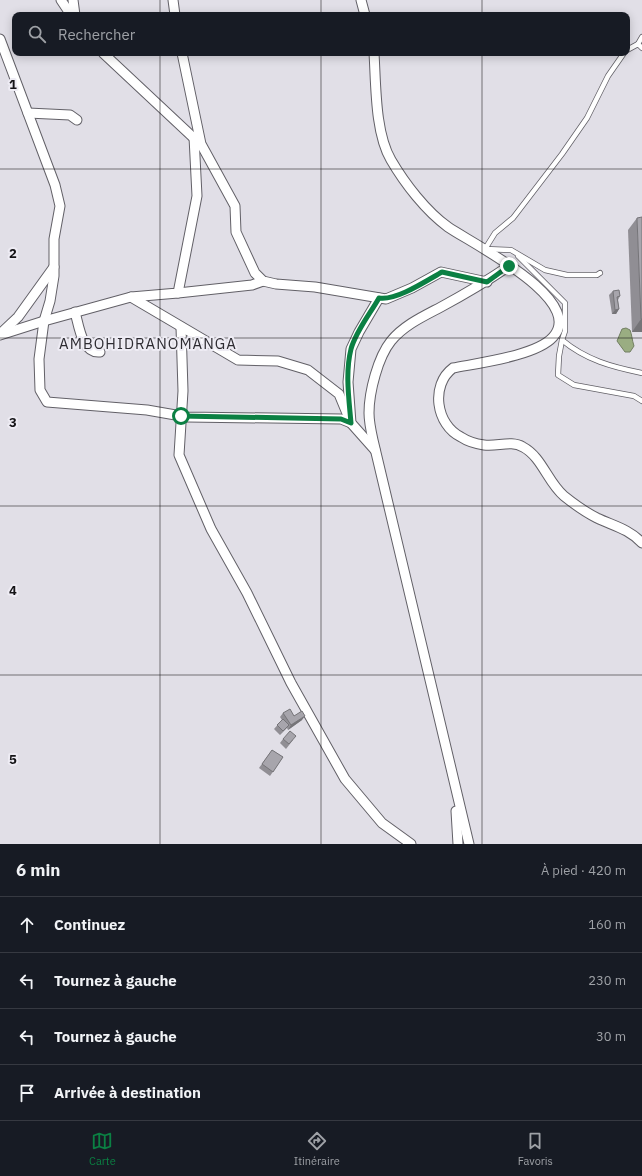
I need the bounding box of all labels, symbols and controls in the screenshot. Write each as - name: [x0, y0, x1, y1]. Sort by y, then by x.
- search box: [12, 12, 630, 56]
- icon: search: [26, 23, 48, 45]
- text: Rechercher: [58, 25, 135, 44]
- text: 1: [9, 76, 17, 93]
- text: 2: [9, 245, 17, 262]
- route end: [500, 257, 518, 275]
- district label: AMBOHIDRANOMANGA: [59, 334, 237, 353]
- route start: [172, 407, 190, 425]
- text: 3: [9, 414, 17, 431]
- text: 4: [9, 582, 17, 599]
- text: 5: [9, 751, 17, 768]
- text: 6 min: [16, 859, 60, 881]
- text: À pied · 420 m: [541, 862, 626, 879]
- icon: ahead: [16, 914, 38, 936]
- text: Continuez: [54, 915, 125, 934]
- text: 160 m: [588, 916, 626, 933]
- icon: left: [16, 970, 38, 992]
- text: Tournez à gauche: [54, 971, 177, 990]
- text: 230 m: [588, 972, 626, 989]
- icon: left: [16, 1026, 38, 1048]
- text: Tournez à gauche: [54, 1027, 177, 1046]
- text: 30 m: [596, 1028, 626, 1045]
- icon: arrive: [16, 1082, 38, 1104]
- text: Arrivée à destination: [54, 1083, 201, 1102]
- tab: Carte: [89, 1130, 116, 1168]
- tab: Itinéraire: [294, 1130, 340, 1168]
- tab: Favoris: [518, 1130, 553, 1168]

